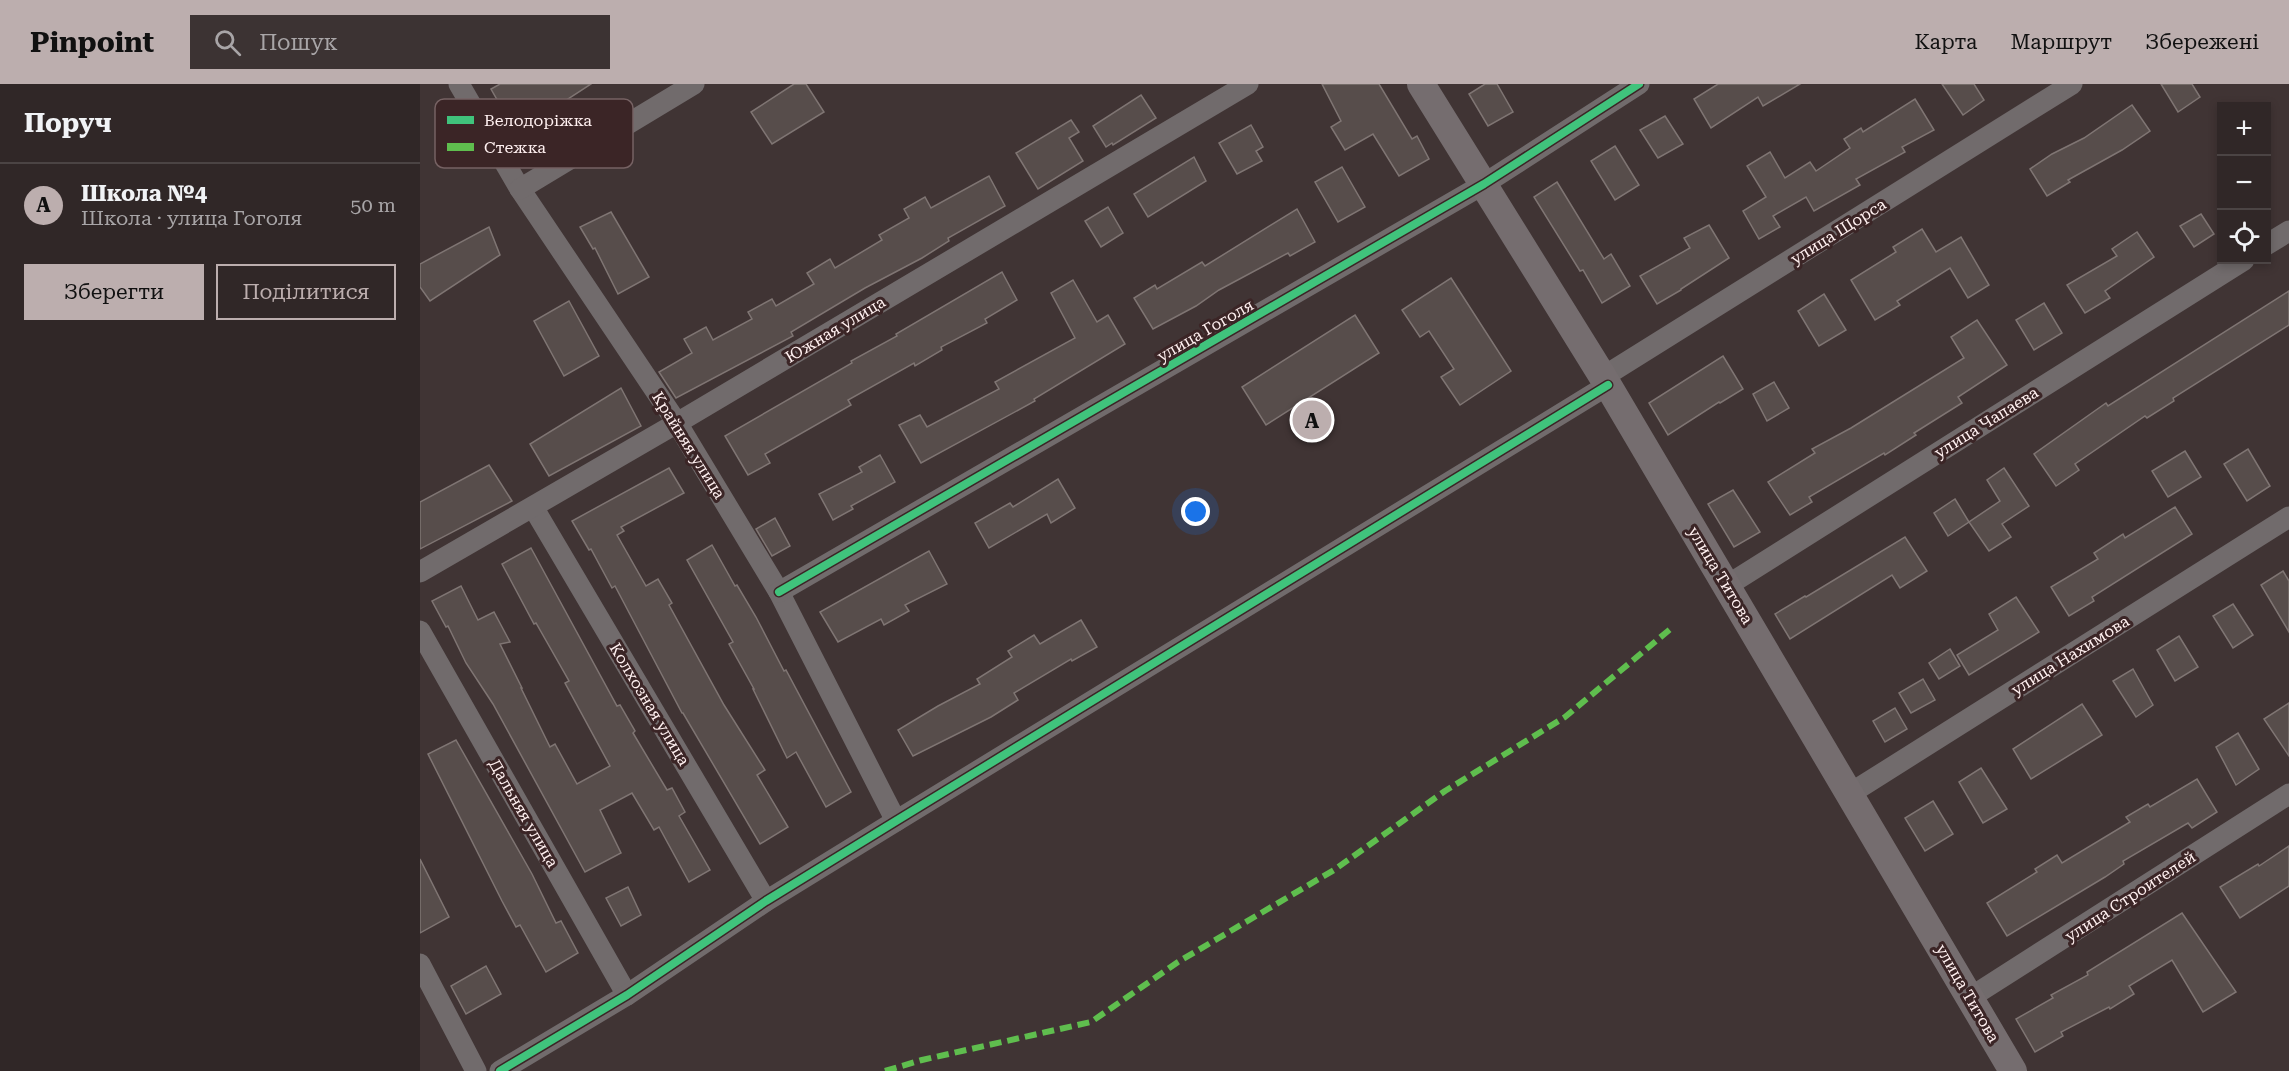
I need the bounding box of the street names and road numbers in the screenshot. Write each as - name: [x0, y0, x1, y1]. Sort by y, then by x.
- street label: улица Щорса: [1787, 194, 1890, 268]
- street label: Южная улица: [782, 292, 889, 367]
- street label: улица Гоголя: [1154, 295, 1257, 366]
- street label: улица Чапаева: [1931, 383, 2042, 462]
- street label: Крайняя улица: [648, 388, 729, 503]
- street label: улица Титова: [1684, 523, 1757, 628]
- street label: улица Нахимова: [2008, 611, 2133, 699]
- street label: Колхозная улица: [605, 640, 694, 769]
- street label: Дальняя улица: [485, 756, 562, 871]
- street label: улица Строителей: [2061, 847, 2199, 946]
- street label: улица Титова: [1932, 941, 2004, 1046]

